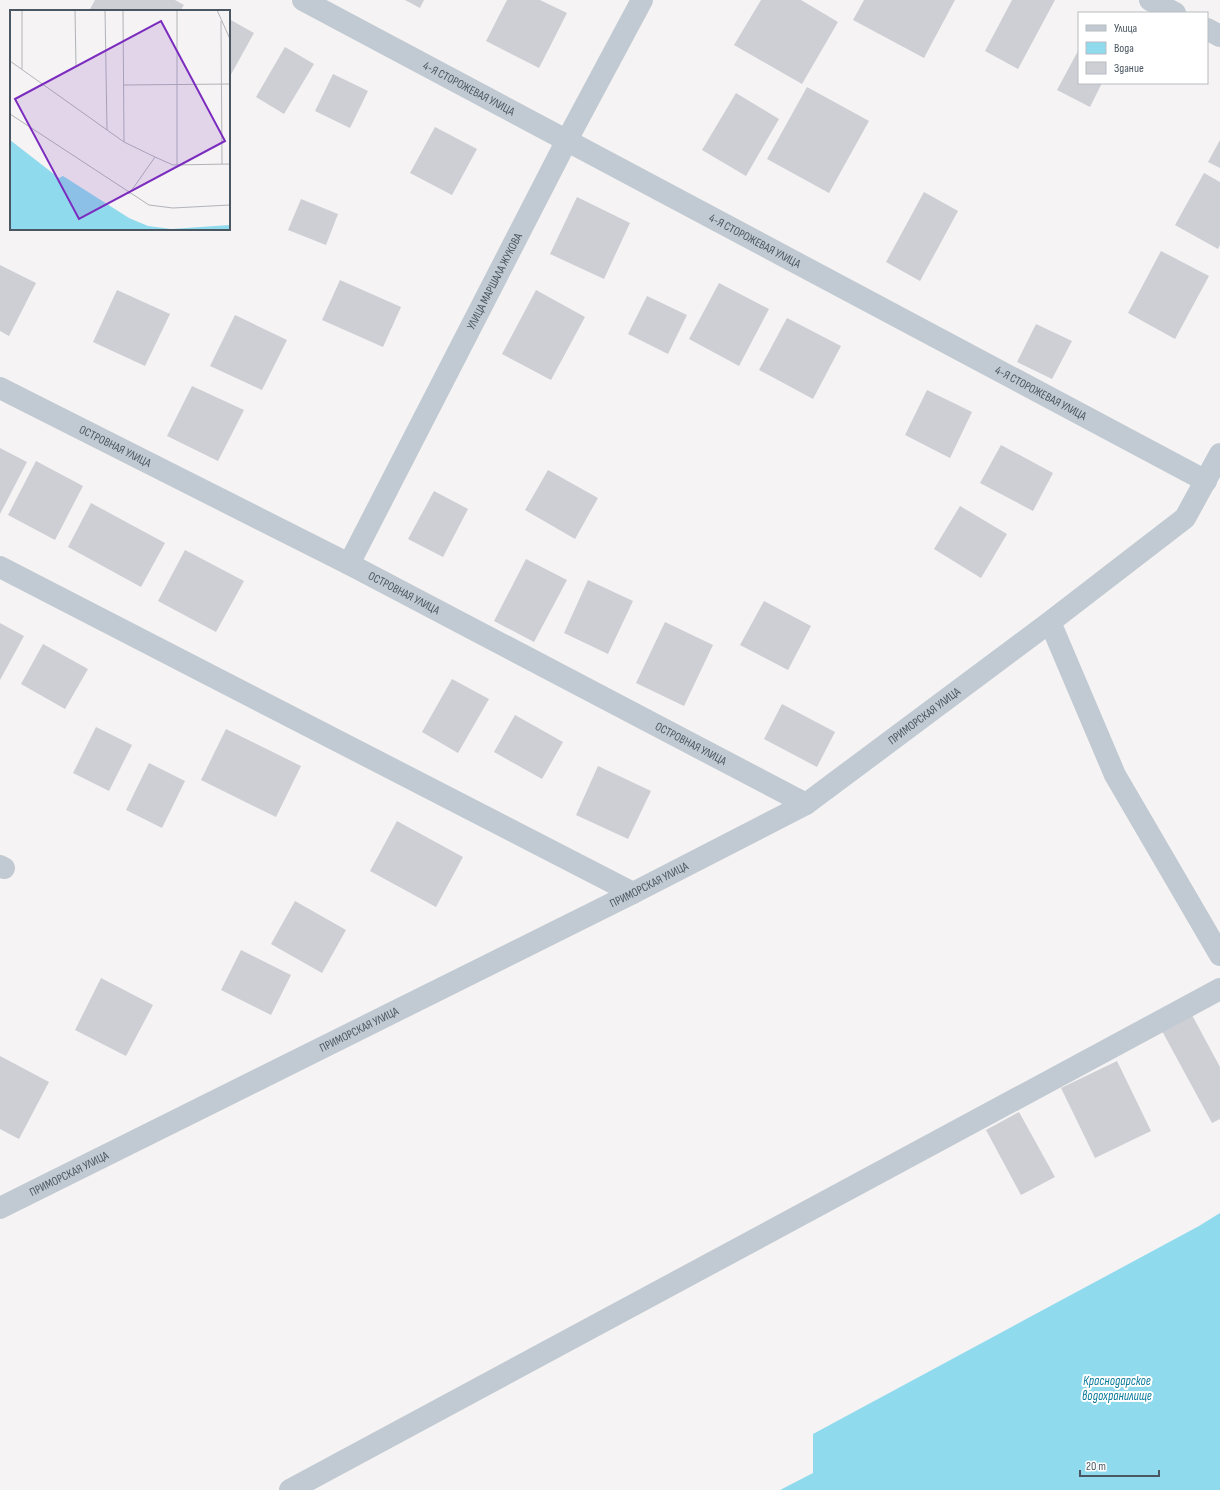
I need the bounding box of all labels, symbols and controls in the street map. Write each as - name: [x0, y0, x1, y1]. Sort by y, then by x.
- inset map: [10, 10, 230, 230]
- legend: [1078, 12, 1208, 84]
- text: Улица: [1114, 21, 1138, 36]
- text: Вода: [1114, 41, 1134, 56]
- street label: 4-Я СТОРОЖЕВАЯ УЛИЦА: [420, 58, 518, 120]
- text: Здание: [1114, 61, 1144, 76]
- street label: 4-Я СТОРОЖЕВАЯ УЛИЦА: [706, 211, 804, 272]
- street label: УЛИЦА МАРШАЛА ЖУКОВА: [464, 230, 526, 332]
- street label: 4-Я СТОРОЖЕВАЯ УЛИЦА: [992, 363, 1090, 424]
- street label: ОСТРОВНАЯ УЛИЦА: [76, 422, 154, 471]
- street label: ОСТРОВНАЯ УЛИЦА: [365, 568, 443, 619]
- street label: ПРИМОРСКАЯ УЛИЦА: [885, 684, 964, 748]
- street label: ОСТРОВНАЯ УЛИЦА: [652, 719, 730, 769]
- street label: ПРИМОРСКАЯ УЛИЦА: [607, 858, 692, 911]
- street label: ПРИМОРСКАЯ УЛИЦА: [317, 1003, 402, 1056]
- street label: ПРИМОРСКАЯ УЛИЦА: [27, 1148, 112, 1200]
- water label: Краснодарское водохранилище: [1082, 1373, 1152, 1404]
- scale bar: [1080, 1452, 1159, 1478]
- text: 20 m: [1086, 1459, 1106, 1474]

